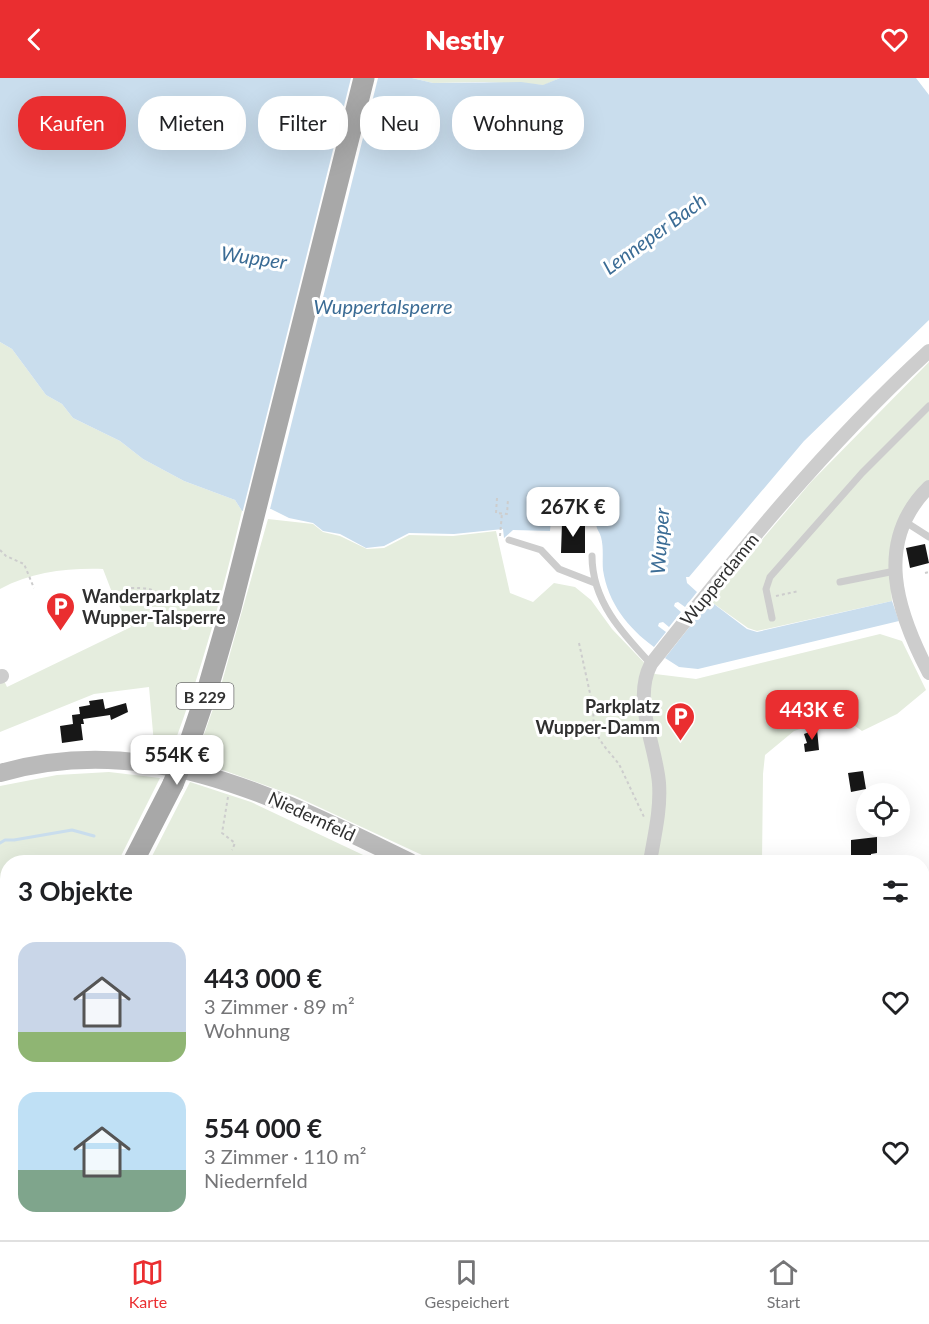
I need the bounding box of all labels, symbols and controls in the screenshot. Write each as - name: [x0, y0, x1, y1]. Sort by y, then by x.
- icon: back: [18, 23, 51, 56]
- text: Nestly: [425, 23, 504, 56]
- icon: heart: [878, 23, 911, 56]
- chip: Kaufen: [18, 96, 126, 150]
- chip: Mieten: [138, 96, 246, 150]
- chip: Filter: [258, 96, 348, 150]
- chip: Neu: [360, 96, 440, 150]
- chip: Wohnung: [452, 96, 584, 150]
- water label: Lenneper Bach: [598, 187, 710, 279]
- water label: Wupper: [219, 240, 290, 274]
- water label: Wuppertalsperre: [313, 294, 453, 318]
- pin: 267K €: [524, 487, 622, 538]
- text: 267K €: [541, 494, 605, 518]
- water label: Wupper: [645, 506, 673, 575]
- street label: Wupperdamm: [675, 528, 763, 630]
- place label: Wanderparkplatz Wupper-Talsperre: [82, 585, 226, 628]
- parking icon: Wanderparkplatz Wupper-Talsperre: [45, 590, 77, 632]
- road number: B 229: [176, 683, 234, 709]
- pin: 443K €: [763, 690, 861, 741]
- place label: Parkplatz Wupper-Damm: [536, 695, 660, 738]
- text: 443K €: [780, 697, 844, 721]
- parking icon: Parkplatz Wupper-Damm: [665, 700, 697, 742]
- pin: 554K €: [128, 735, 226, 786]
- text: 554K €: [145, 742, 209, 766]
- map controls: [856, 783, 910, 837]
- button: locate: [856, 783, 910, 837]
- street label: Niedernfeld: [265, 786, 359, 846]
- text: 3 Objekte: [18, 875, 133, 907]
- icon: filters: [879, 875, 912, 908]
- text: 443 000 €: [204, 962, 322, 994]
- icon: home: [66, 966, 138, 1038]
- icon: heart: [879, 986, 912, 1019]
- text: 3 Zimmer · 89 m²: [204, 994, 355, 1018]
- text: Wohnung: [204, 1018, 290, 1042]
- text: 554 000 €: [204, 1112, 322, 1144]
- icon: home: [66, 1116, 138, 1188]
- icon: heart: [879, 1136, 912, 1169]
- text: 3 Zimmer · 110 m²: [204, 1144, 366, 1168]
- text: Niedernfeld: [204, 1168, 308, 1192]
- tab: Karte: [129, 1256, 167, 1311]
- tab: Gespeichert: [425, 1256, 509, 1311]
- tab: Start: [767, 1256, 800, 1311]

